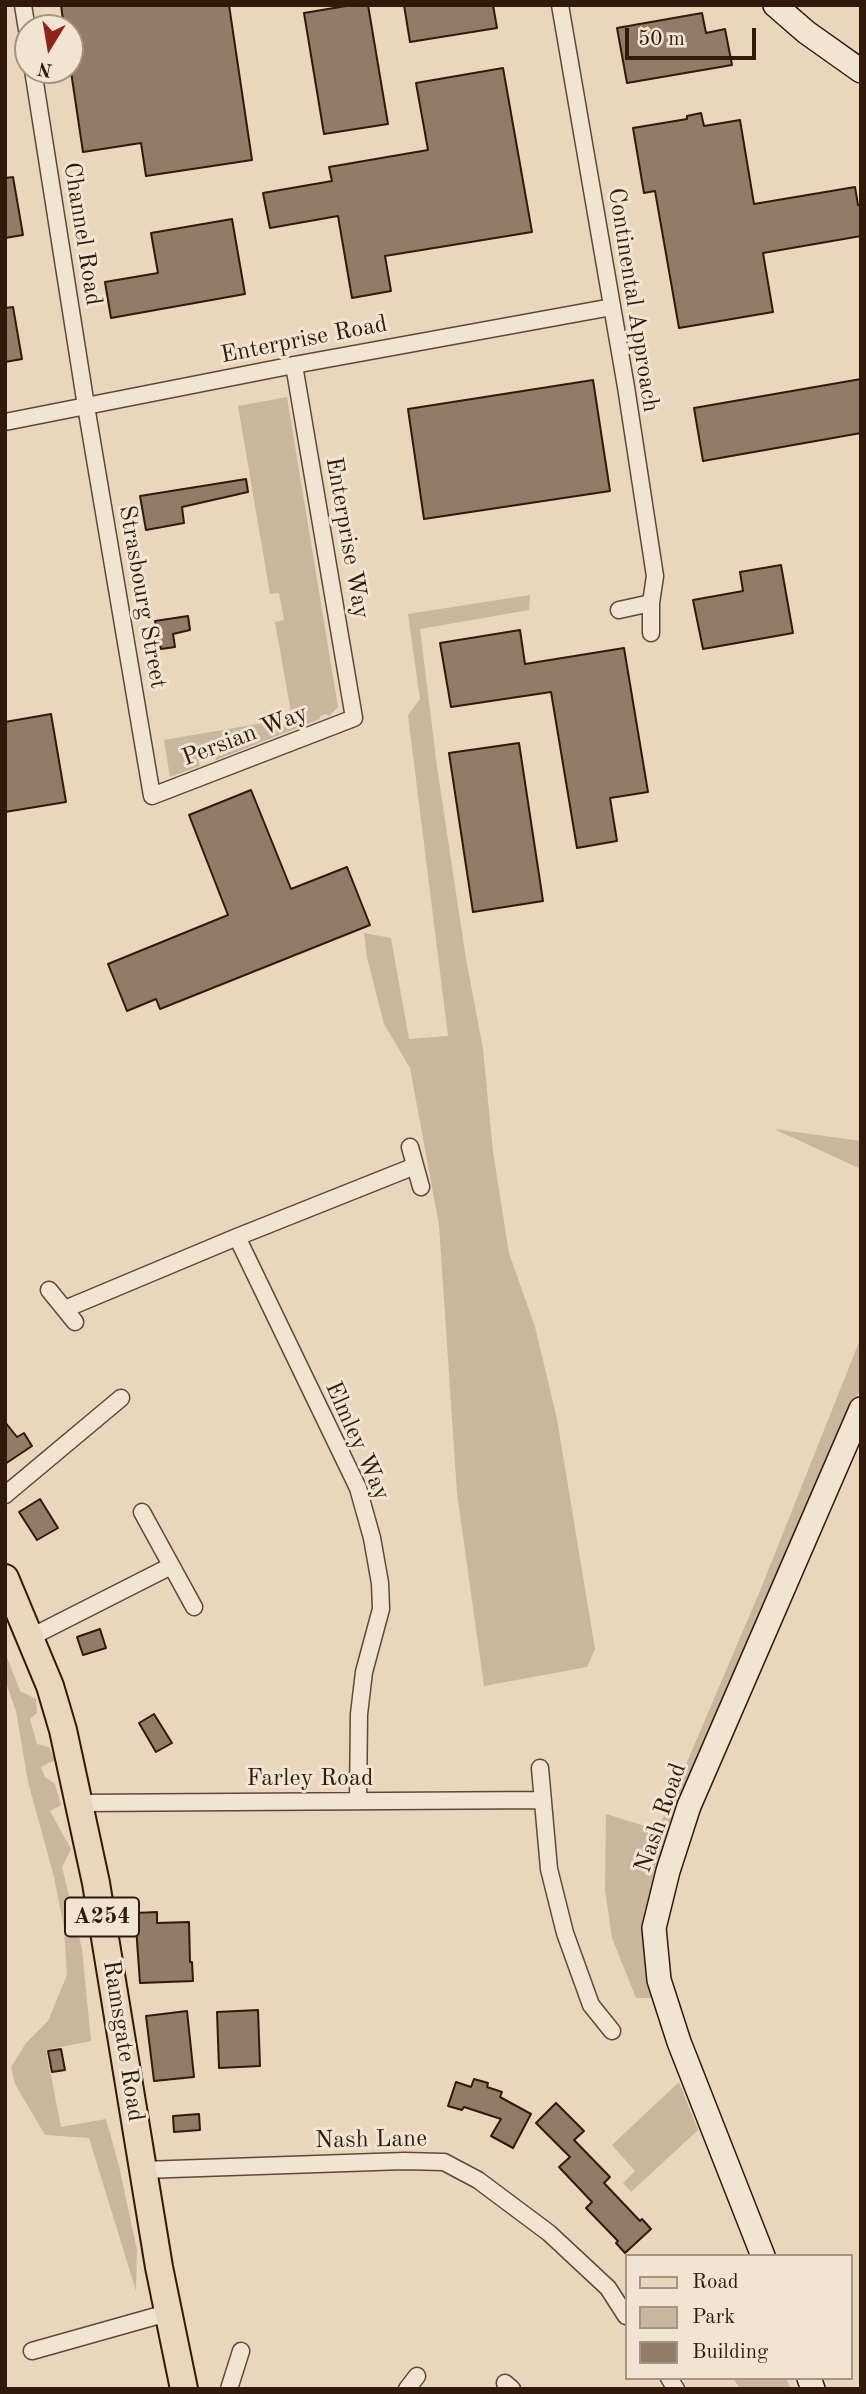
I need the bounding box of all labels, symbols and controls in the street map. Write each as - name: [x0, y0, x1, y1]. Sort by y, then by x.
- north arrow: [14, 14, 84, 84]
- scale bar: [628, 14, 759, 58]
- text: 50 m: [638, 29, 685, 50]
- text: N: [36, 57, 54, 79]
- street label: Channel Road: [56, 160, 108, 308]
- street label: Continental Approach: [601, 186, 665, 414]
- street label: Enterprise Road: [218, 310, 390, 370]
- street label: Enterprise Way: [319, 455, 375, 621]
- street label: Strasbourg Street: [112, 503, 172, 691]
- street label: Persian Way: [178, 699, 312, 773]
- street label: Elmley Way: [318, 1377, 396, 1505]
- street label: Nash Road: [629, 1759, 693, 1877]
- street label: Farley Road: [247, 1765, 373, 1793]
- road number: A254: [65, 1898, 139, 1936]
- street label: Ramsgate Road: [96, 1958, 150, 2124]
- street label: Nash Lane: [315, 2125, 427, 2155]
- legend: [624, 2254, 852, 2380]
- text: Road: [692, 2272, 739, 2293]
- text: Park: [692, 2307, 735, 2328]
- text: Building: [692, 2342, 768, 2363]

